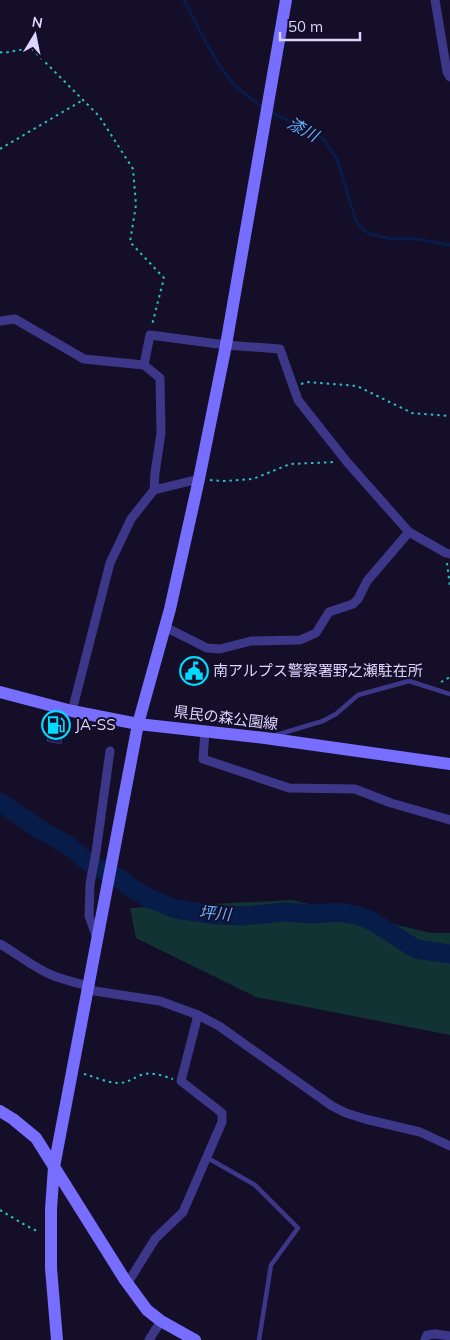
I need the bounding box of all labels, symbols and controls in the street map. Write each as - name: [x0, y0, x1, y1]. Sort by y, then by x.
- north arrow: [10, 10, 60, 60]
- scale bar: [280, 10, 360, 42]
- text: N: [30, 12, 44, 32]
- text: 50 m: [288, 17, 323, 36]
- water label: 漆川: [284, 113, 324, 146]
- public building icon: 南アルプス警察署野之瀬駐在所: [179, 656, 209, 686]
- place label: 南アルプス警察署野之瀬駐在所: [213, 661, 423, 680]
- street label: 県民の森公園線: [173, 702, 279, 733]
- fuel station icon: JA-SS: [41, 710, 71, 740]
- place label: JA-SS: [75, 715, 115, 734]
- water label: 坪川: [198, 902, 234, 924]

